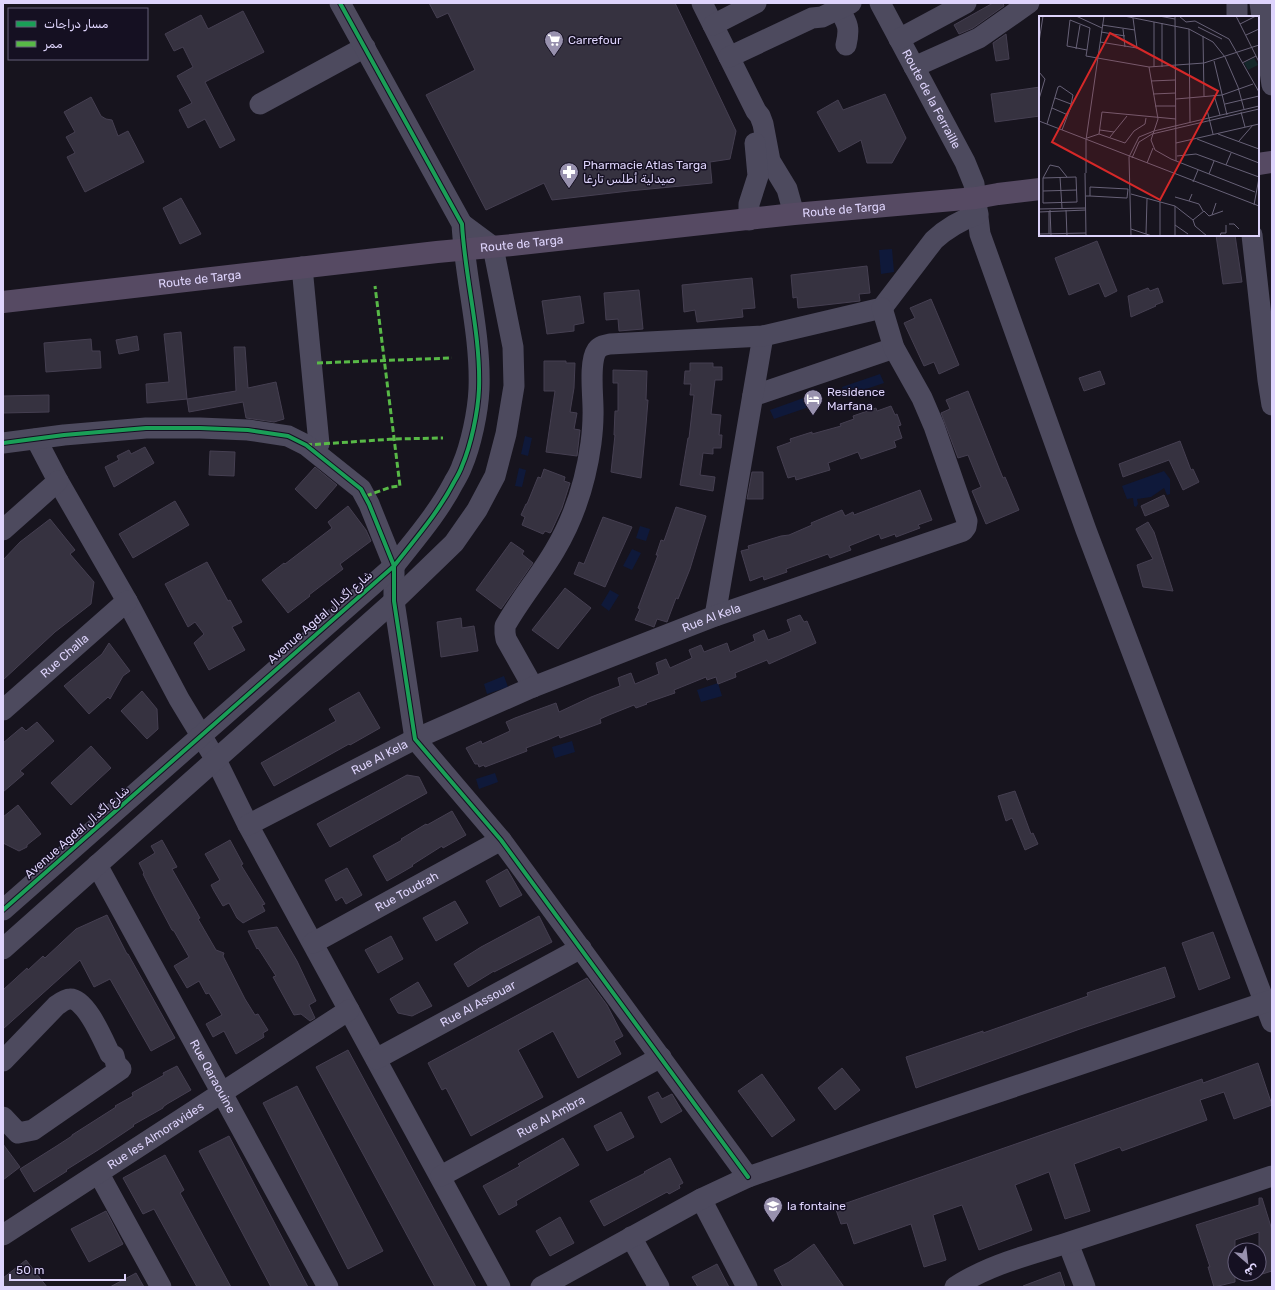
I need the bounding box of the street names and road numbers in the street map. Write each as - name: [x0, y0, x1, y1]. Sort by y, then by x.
- street label: Route de la Ferraille: [899, 47, 964, 151]
- street label: Route de Targa: [802, 199, 886, 220]
- street label: Route de Targa: [480, 232, 564, 255]
- street label: Route de Targa: [157, 268, 242, 291]
- street label: Avenue Agdal شارع اگدال: [265, 568, 377, 668]
- street label: Rue Al Kela: [680, 601, 742, 635]
- street label: Rue Challa: [38, 631, 91, 681]
- street label: Rue Al Kela: [349, 737, 410, 778]
- street label: Avenue Agdal شارع اگدال: [22, 783, 134, 883]
- street label: Rue Toudrah: [373, 869, 441, 915]
- street label: Rue Al Assouar: [438, 977, 519, 1030]
- street label: Rue Qaraouine: [187, 1037, 239, 1116]
- street label: Rue Al Ambra: [515, 1093, 587, 1141]
- street label: Rue les Almoravides: [105, 1099, 206, 1172]

